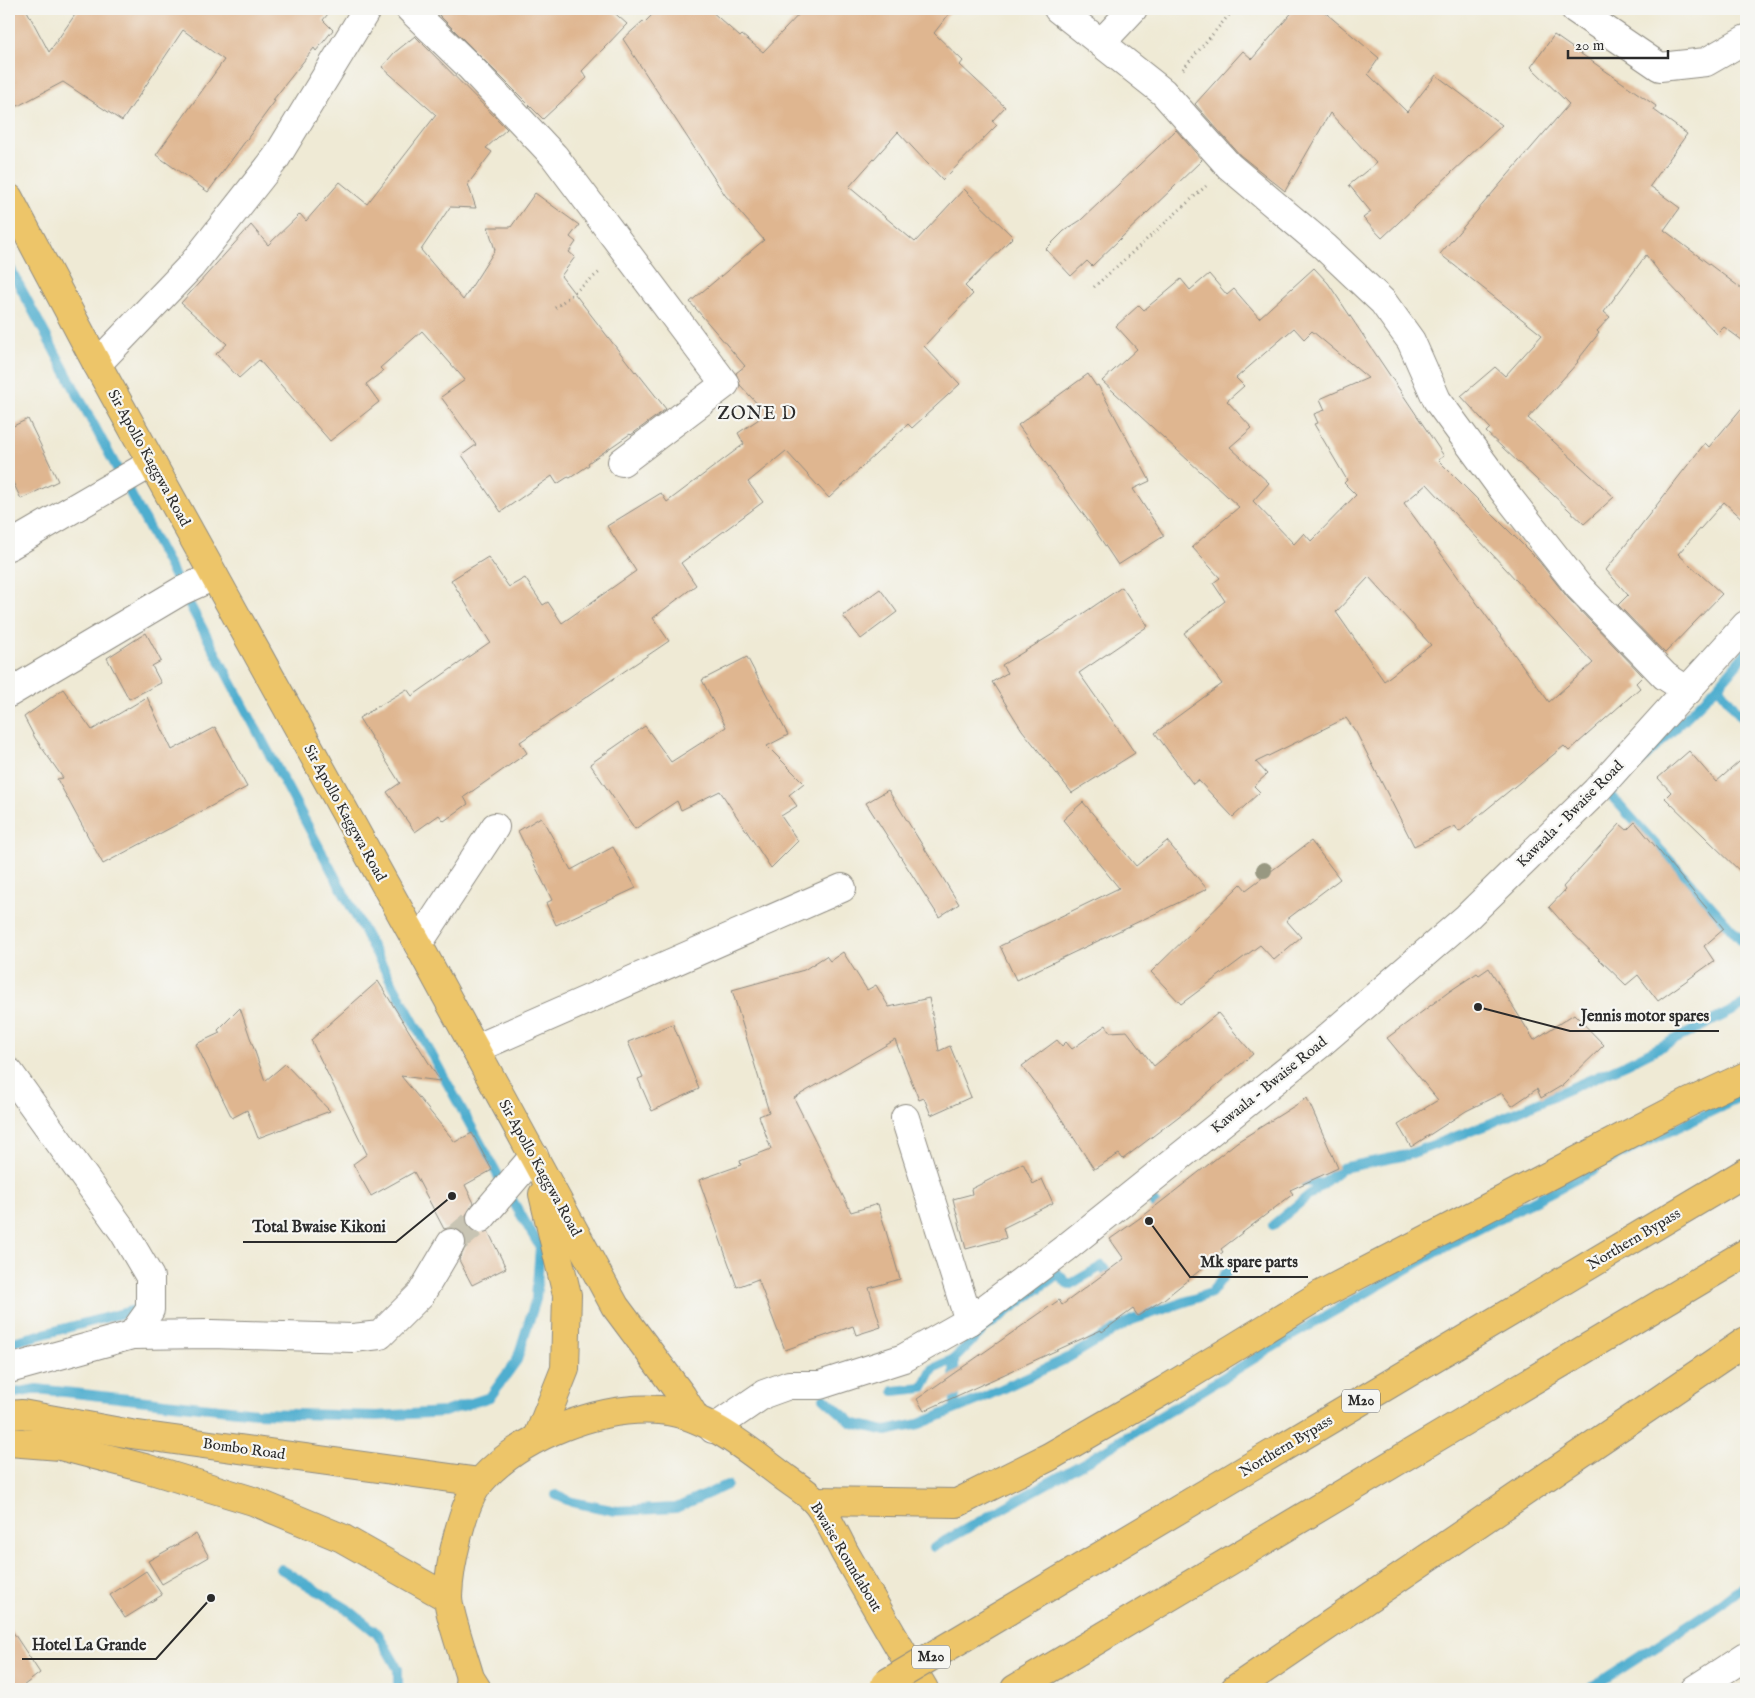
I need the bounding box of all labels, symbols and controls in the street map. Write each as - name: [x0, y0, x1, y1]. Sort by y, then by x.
- scale bar: [1568, 28, 1668, 60]
- text: 20 m: [1575, 36, 1605, 55]
- street label: Sir Apollo Kaggwa Road: [103, 386, 195, 531]
- district label: ZONE D: [717, 403, 797, 426]
- street label: Sir Apollo Kaggwa Road: [299, 741, 391, 886]
- street label: Kawaala - Bwaise Road: [1513, 756, 1628, 871]
- callout: Jennis motor spares: [1570, 1000, 1719, 1031]
- text: Jennis motor spares: [1579, 1007, 1710, 1027]
- street label: Kawaala - Bwaise Road: [1207, 1032, 1332, 1138]
- street label: Sir Apollo Kaggwa Road: [494, 1096, 586, 1241]
- street label: Northern Bypass: [1584, 1204, 1684, 1274]
- callout: Total Bwaise Kikoni: [243, 1211, 396, 1242]
- text: Total Bwaise Kikoni: [251, 1218, 386, 1238]
- callout: Mk spare parts: [1190, 1246, 1308, 1277]
- text: Mk spare parts: [1200, 1253, 1298, 1273]
- road number: M20: [1342, 1390, 1380, 1412]
- street label: Northern Bypass: [1236, 1411, 1336, 1481]
- street label: Bombo Road: [202, 1434, 287, 1464]
- street label: Bwaise Roundabout: [806, 1499, 886, 1615]
- callout: Hotel La Grande: [22, 1628, 156, 1659]
- text: Hotel La Grande: [32, 1636, 147, 1656]
- road number: M20: [912, 1645, 950, 1668]

